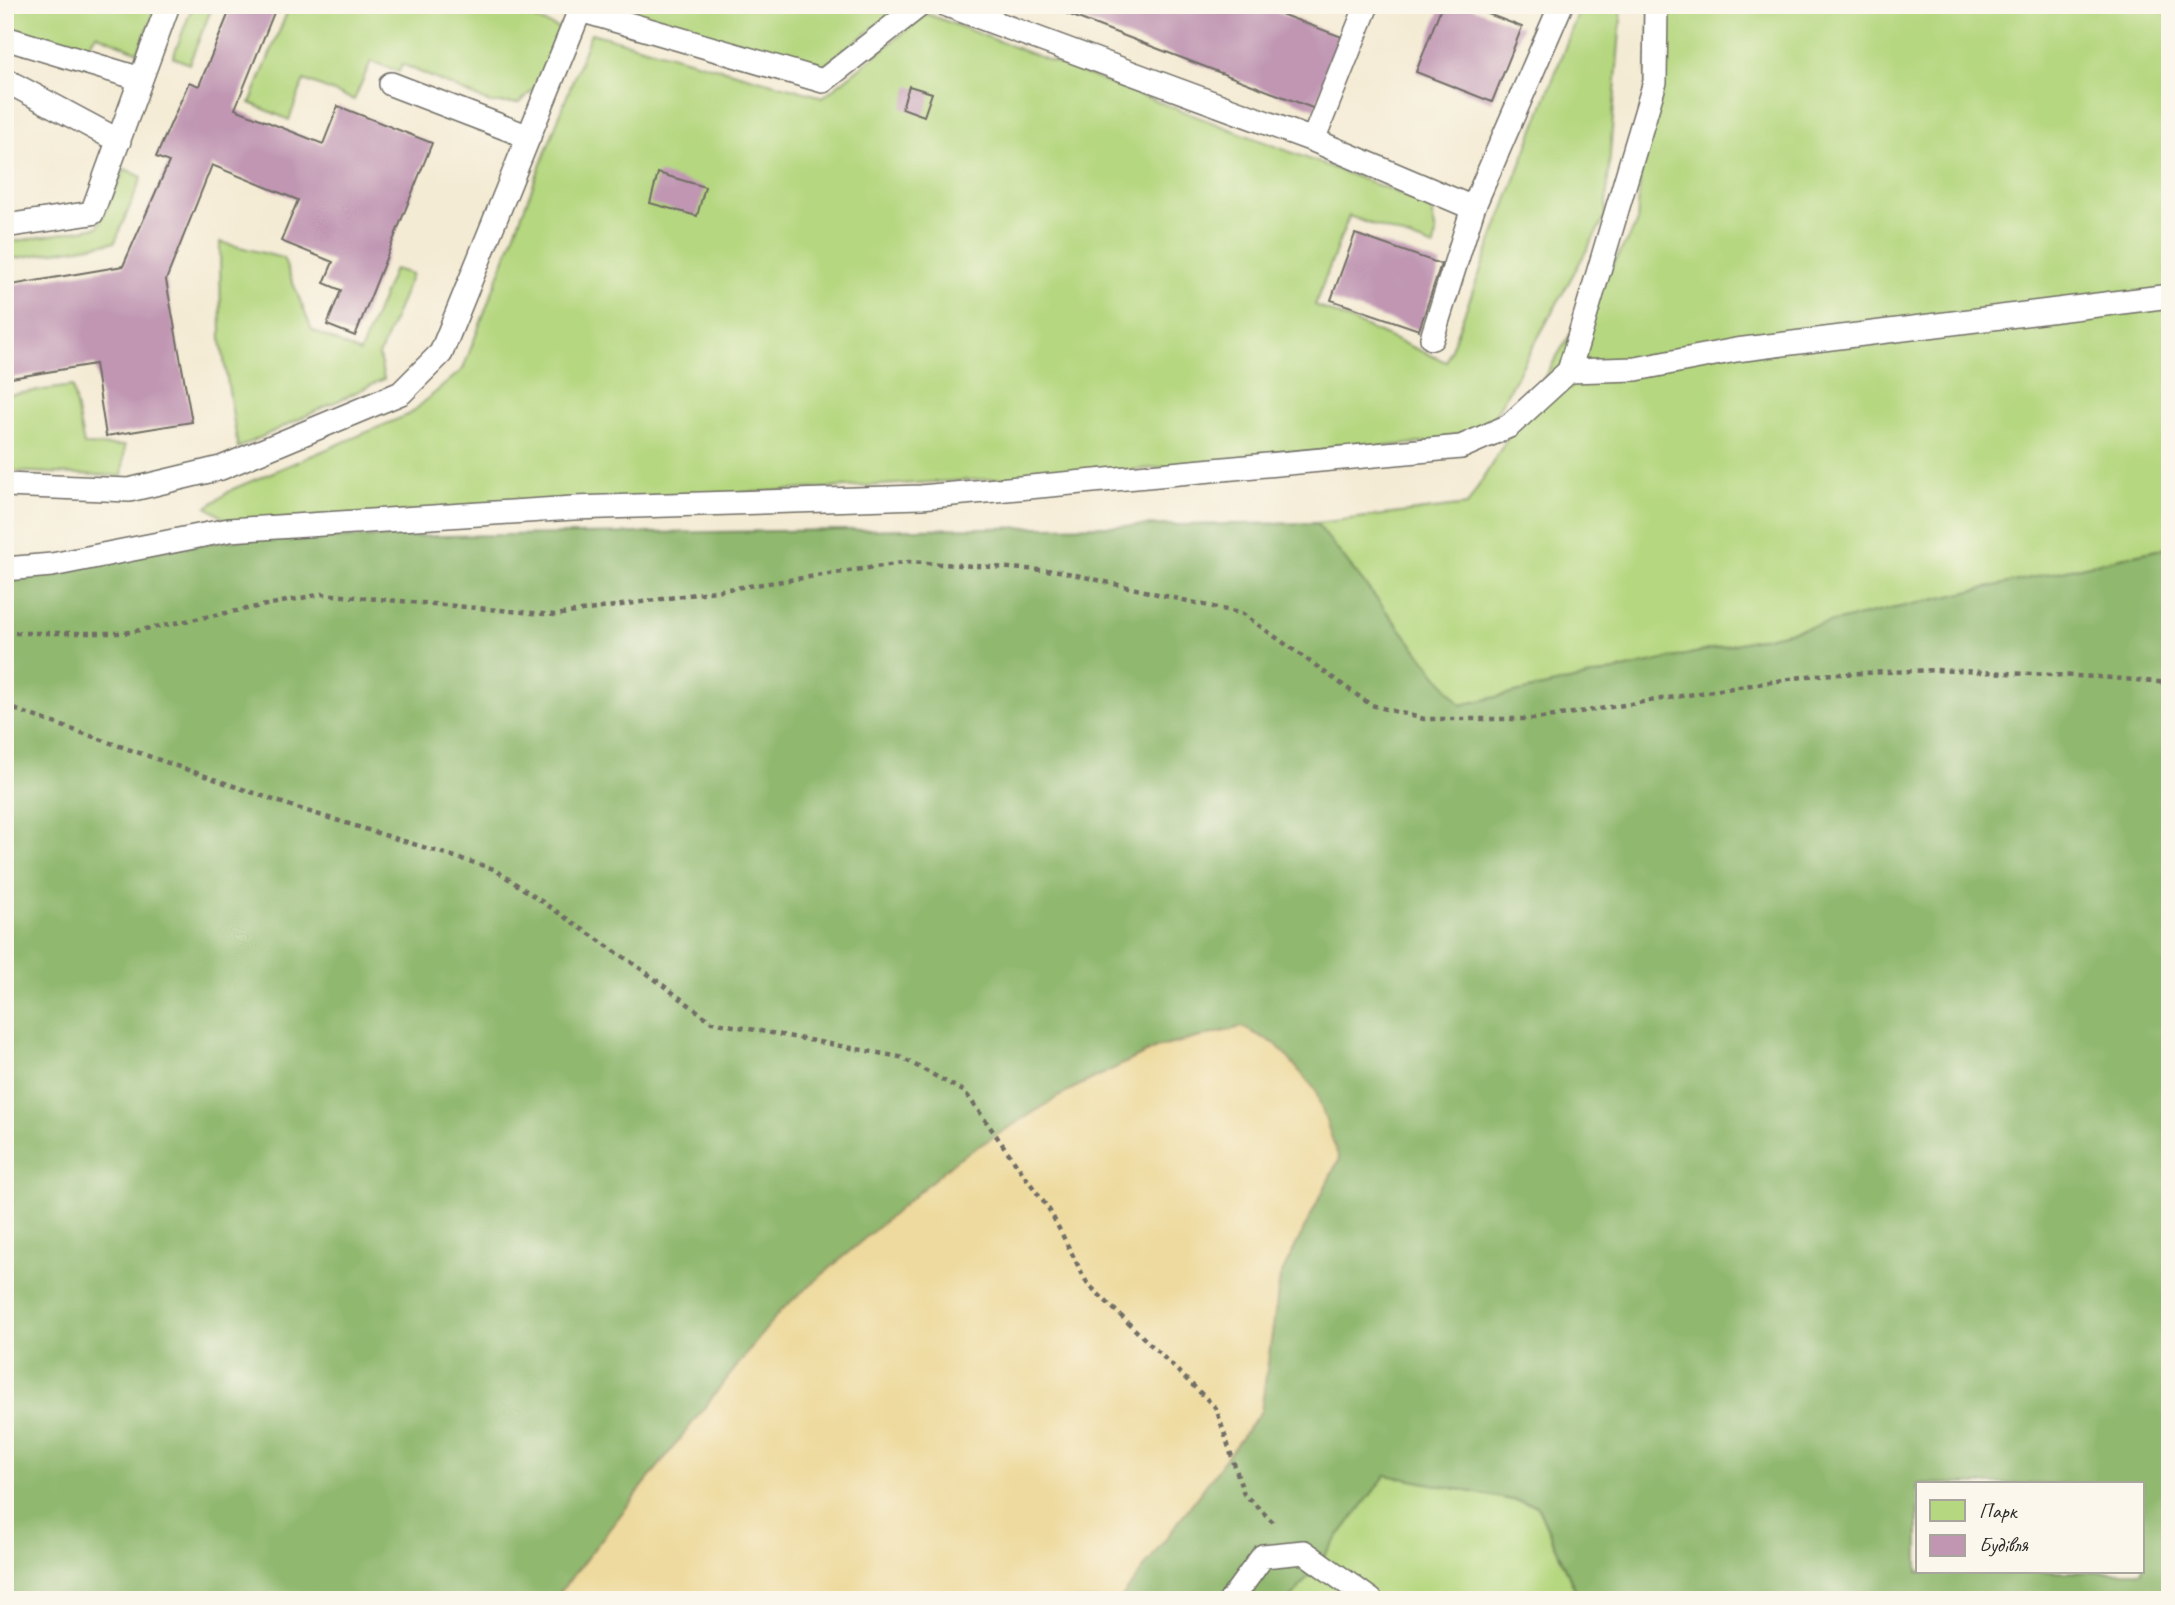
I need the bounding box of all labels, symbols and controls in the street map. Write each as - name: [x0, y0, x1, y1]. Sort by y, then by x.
- legend: [1916, 1482, 2144, 1574]
- text: Парк: [1979, 1498, 2019, 1524]
- text: Будівля: [1979, 1532, 2029, 1558]

